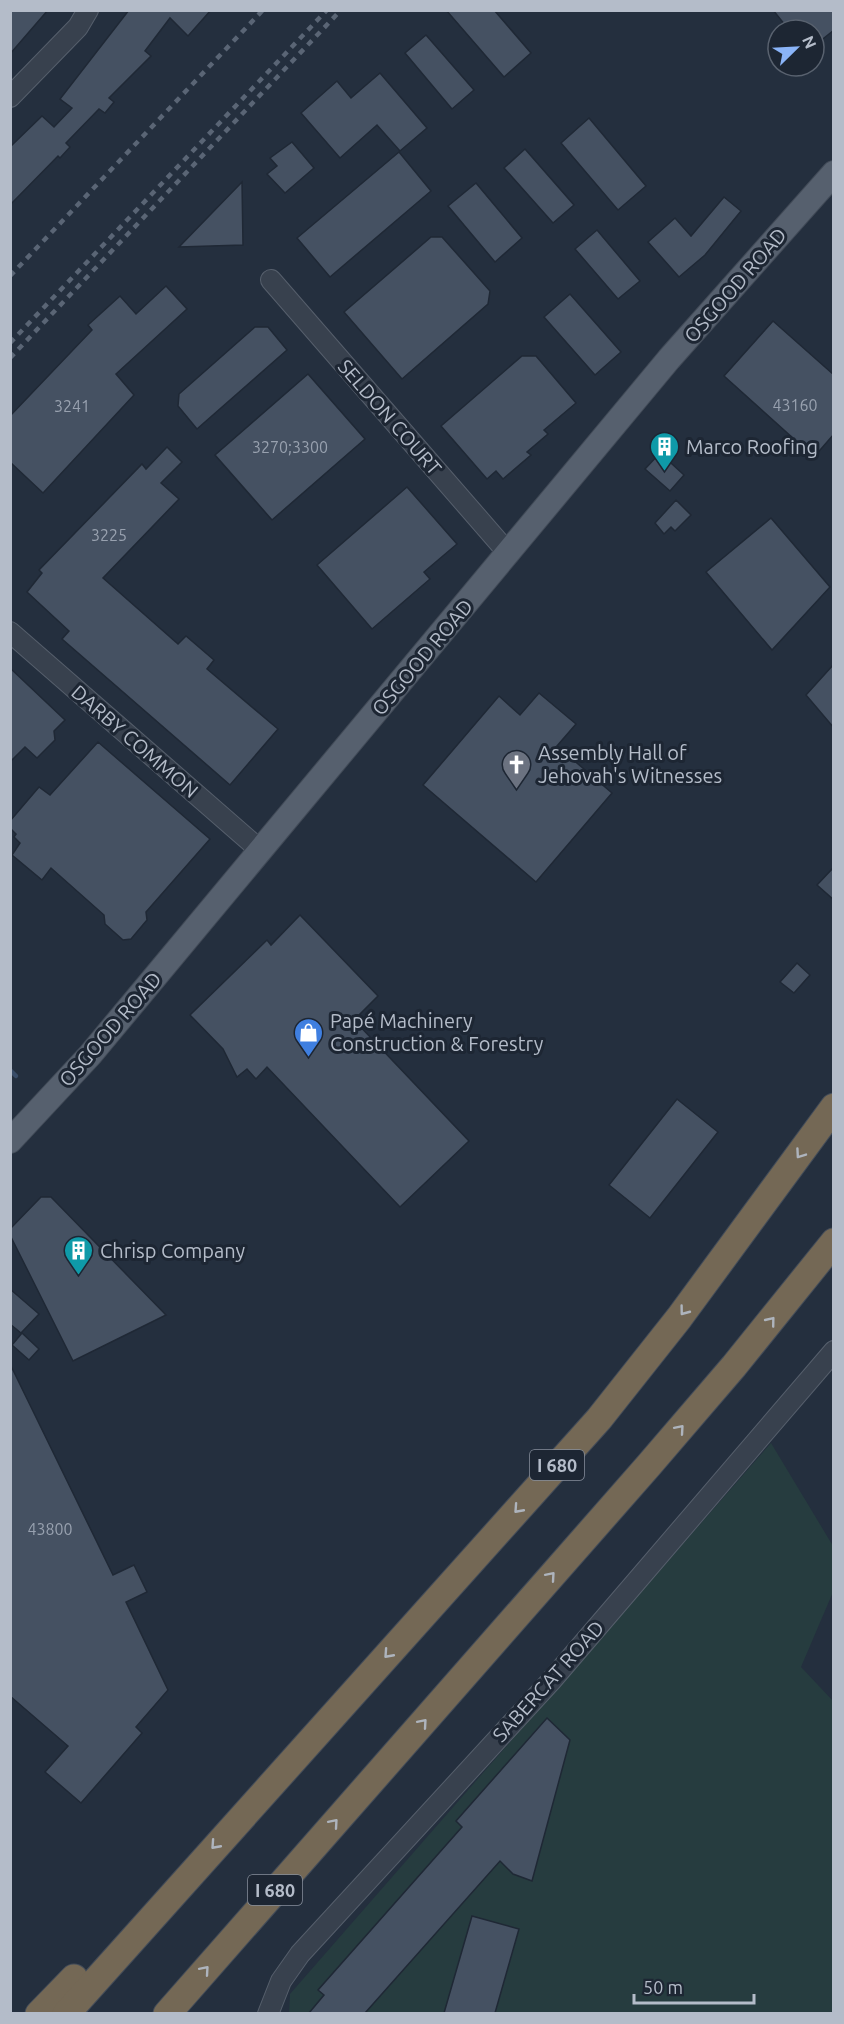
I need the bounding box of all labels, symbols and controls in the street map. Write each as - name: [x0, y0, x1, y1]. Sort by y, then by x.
- north arrow: [766, 18, 826, 78]
- text: N: [799, 33, 820, 51]
- street label: OSGOOD ROAD: [679, 223, 791, 347]
- street label: SELDON COURT: [334, 355, 446, 479]
- house number: 43160: [772, 396, 818, 414]
- house number: 3241: [54, 397, 90, 415]
- building icon: Marco Roofing: [649, 430, 681, 472]
- place label: Marco Roofing: [686, 435, 818, 458]
- house number: 3270;3300: [252, 438, 328, 456]
- house number: 3225: [91, 526, 127, 544]
- street label: OSGOOD ROAD: [367, 594, 477, 720]
- street label: DARBY COMMON: [67, 680, 203, 802]
- place label: Assembly Hall of Jehovah's Witnesses: [538, 741, 722, 787]
- church icon: Assembly Hall of Jehovah's Witnesses: [501, 748, 533, 790]
- street label: OSGOOD ROAD: [54, 967, 166, 1091]
- place label: Papé Machinery Construction & Forestry: [330, 1009, 544, 1055]
- shop icon: Papé Machinery Construction & Forestry: [293, 1016, 325, 1058]
- one-way arrow: [796, 1148, 807, 1159]
- building icon: Chrisp Company: [63, 1234, 95, 1276]
- place label: Chrisp Company: [100, 1239, 246, 1262]
- one-way arrow: [680, 1305, 691, 1316]
- one-way arrow: [764, 1317, 775, 1328]
- one-way arrow: [673, 1425, 684, 1436]
- road number: I 680: [530, 1450, 584, 1480]
- one-way arrow: [514, 1502, 525, 1513]
- house number: 43800: [27, 1520, 73, 1538]
- one-way arrow: [544, 1572, 555, 1583]
- street label: SABERCAT ROAD: [488, 1616, 608, 1746]
- one-way arrow: [384, 1647, 395, 1657]
- one-way arrow: [416, 1719, 427, 1729]
- one-way arrow: [327, 1819, 338, 1830]
- one-way arrow: [211, 1839, 222, 1849]
- road number: I 680: [248, 1875, 302, 1905]
- one-way arrow: [198, 1966, 209, 1976]
- scale bar: [634, 1967, 754, 2005]
- text: 50 m: [643, 1977, 683, 1997]

